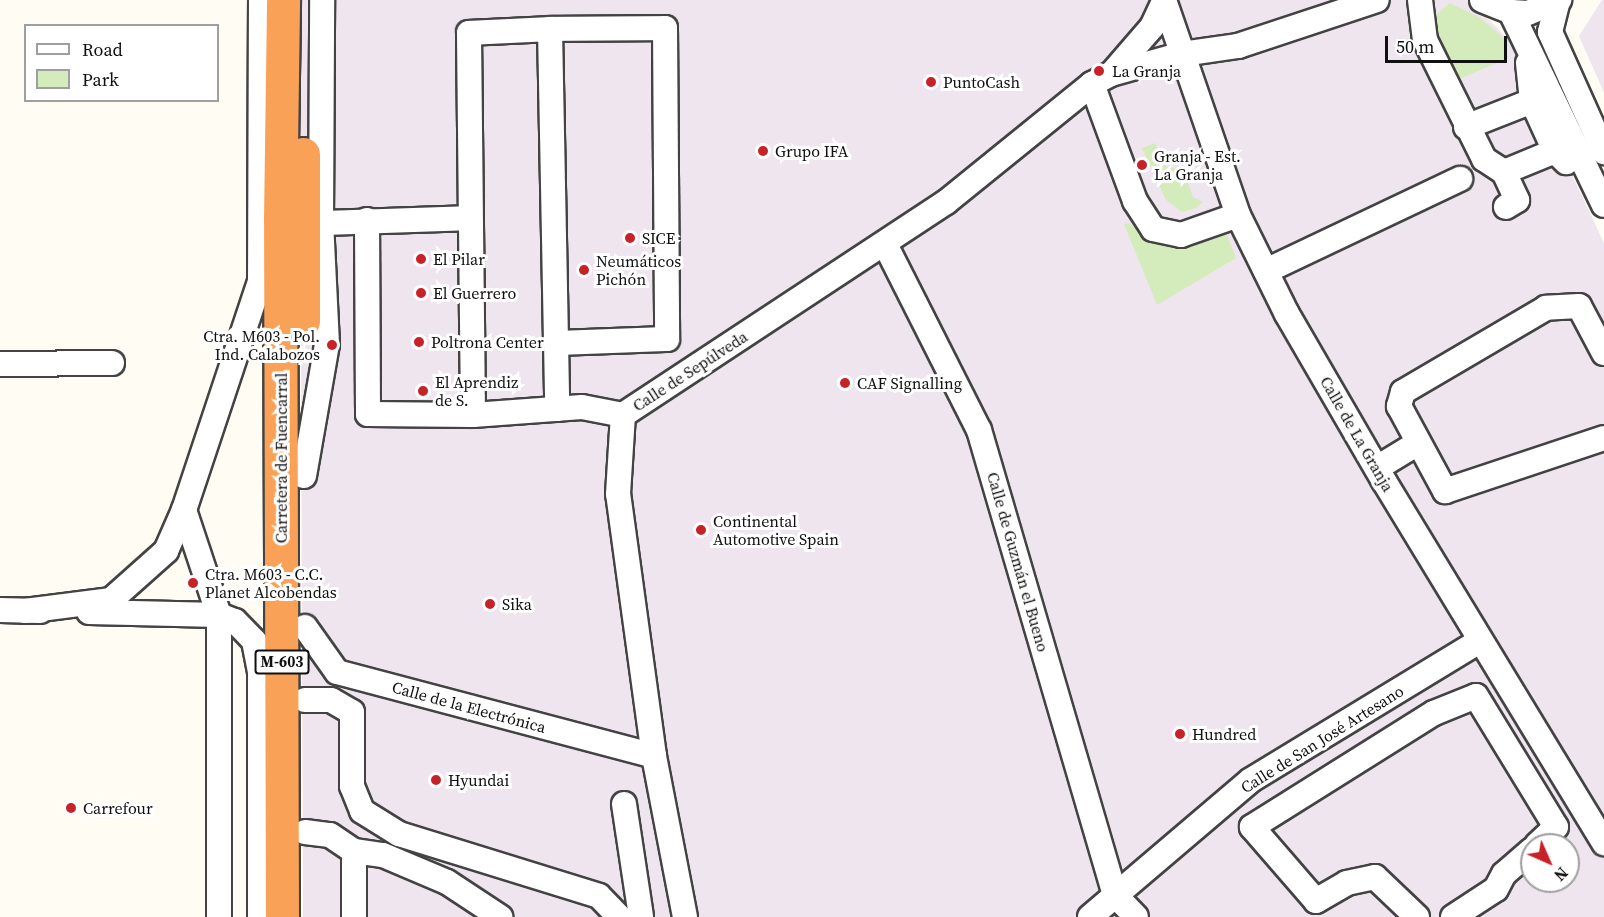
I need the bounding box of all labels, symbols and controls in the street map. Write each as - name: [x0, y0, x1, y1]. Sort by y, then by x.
- legend: [24, 24, 219, 102]
- scale bar: [1388, 24, 1510, 62]
- text: 50 m: [1396, 34, 1434, 59]
- text: Road: [82, 37, 123, 62]
- place label: La Granja: [1112, 61, 1181, 81]
- marker: La Granja: [1090, 62, 1108, 80]
- text: Park: [82, 67, 119, 92]
- place label: PuntoCash: [943, 72, 1020, 92]
- marker: PuntoCash: [924, 75, 938, 89]
- place label: Grupo IFA: [775, 141, 848, 161]
- marker: Grupo IFA: [756, 144, 770, 158]
- place label: Granja - Est. La Granja: [1154, 146, 1241, 184]
- marker: Granja - Est. La Granja: [1135, 158, 1149, 172]
- place label: SICE: [642, 228, 675, 248]
- marker: SICE: [623, 231, 637, 245]
- place label: El Pilar: [433, 249, 485, 269]
- place label: Neumáticos Pichón: [596, 251, 681, 289]
- marker: El Pilar: [414, 252, 428, 266]
- marker: Neumáticos Pichón: [577, 263, 591, 277]
- place label: El Guerrero: [433, 283, 516, 303]
- marker: El Guerrero: [414, 286, 428, 300]
- place label: Ctra. M603 - Pol. Ind. Calabozos: [203, 326, 320, 364]
- street label: Calle de Sepúlveda: [629, 327, 751, 415]
- place label: Poltrona Center: [431, 332, 544, 352]
- marker: Poltrona Center: [412, 335, 426, 349]
- marker: Ctra. M603 - Pol. Ind. Calabozos: [325, 338, 339, 352]
- place label: El Aprendiz de S.: [435, 372, 518, 410]
- street label: Carretera de Fuencarral: [271, 373, 291, 543]
- place label: CAF Signalling: [857, 373, 962, 393]
- street label: Calle de La Granja: [1316, 373, 1398, 495]
- marker: CAF Signalling: [838, 376, 852, 390]
- marker: El Aprendiz de S.: [416, 384, 430, 398]
- street label: Calle de Guzmán el Bueno: [983, 470, 1053, 654]
- place label: Continental Automotive Spain: [713, 511, 839, 549]
- marker: Continental Automotive Spain: [694, 523, 708, 537]
- place label: Ctra. M603 - C.C. Planet Alcobendas: [205, 564, 337, 602]
- marker: Ctra. M603 - C.C. Planet Alcobendas: [186, 576, 200, 590]
- place label: Sika: [502, 594, 532, 614]
- marker: Sika: [483, 597, 497, 611]
- road number: M-603: [254, 650, 310, 674]
- street label: Calle de la Electrónica: [390, 677, 548, 737]
- street label: Calle de San José Artesano: [1237, 681, 1407, 797]
- place label: Hundred: [1192, 724, 1256, 744]
- marker: Hundred: [1173, 727, 1187, 741]
- place label: Hyundai: [448, 770, 509, 790]
- marker: Hyundai: [429, 773, 443, 787]
- place label: Carrefour: [83, 798, 153, 818]
- marker: Carrefour: [64, 801, 78, 815]
- north arrow: [1520, 833, 1580, 893]
- text: N: [1549, 862, 1573, 886]

